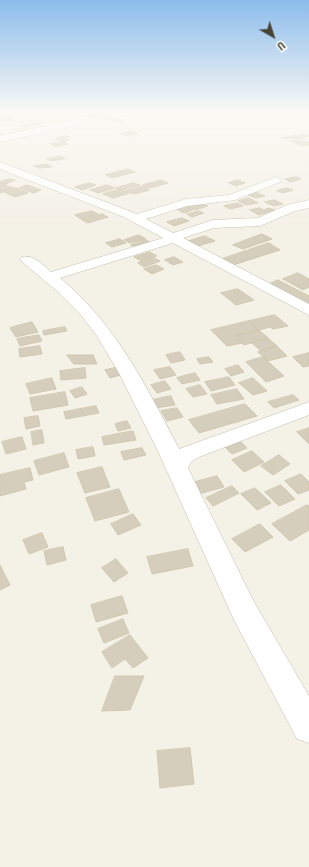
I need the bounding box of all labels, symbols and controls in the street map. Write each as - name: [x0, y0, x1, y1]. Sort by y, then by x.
- north arrow: [253, 16, 293, 56]
- text: U: [274, 39, 287, 53]

